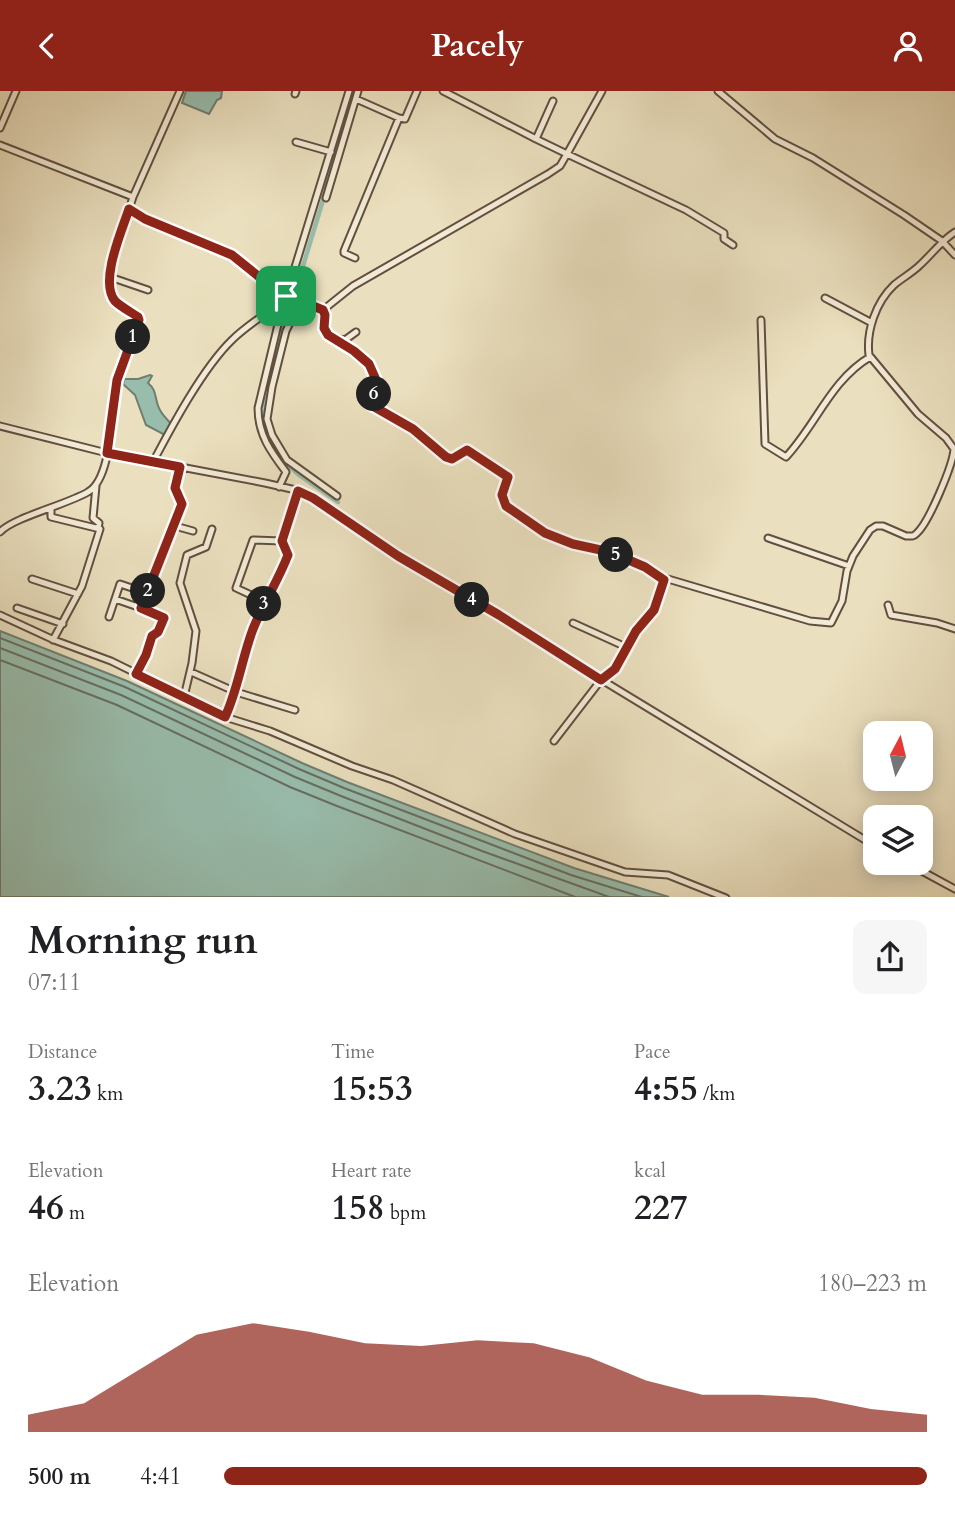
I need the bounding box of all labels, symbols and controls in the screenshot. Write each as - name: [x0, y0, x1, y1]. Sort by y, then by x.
- text: Pacely: [431, 24, 524, 68]
- icon: back: [28, 27, 66, 65]
- icon: person: [889, 27, 927, 65]
- pin: [256, 266, 316, 326]
- icon: arrive: [267, 277, 305, 315]
- pin: 1: [116, 320, 150, 355]
- text: 1: [128, 323, 137, 349]
- pin: 6: [356, 377, 392, 411]
- text: 6: [369, 380, 378, 406]
- pin: 5: [598, 538, 634, 573]
- text: 5: [611, 541, 620, 567]
- pin: 2: [130, 573, 166, 609]
- text: 2: [143, 577, 152, 603]
- pin: 4: [454, 582, 490, 617]
- text: 4: [467, 586, 476, 612]
- pin: 3: [246, 587, 282, 621]
- text: 3: [259, 590, 268, 616]
- north arrow: [863, 721, 933, 791]
- map controls: [863, 721, 933, 875]
- button: layers: [863, 805, 933, 875]
- text: Morning run: [28, 915, 258, 967]
- button: share: [853, 920, 927, 994]
- text: 07:11: [28, 967, 81, 998]
- text: Distance: [28, 1039, 97, 1065]
- text: Time: [331, 1039, 375, 1065]
- text: Pace: [634, 1039, 671, 1065]
- text: 3.23: [28, 1065, 92, 1113]
- text: 15:53: [331, 1065, 413, 1113]
- text: 4:55: [634, 1065, 698, 1113]
- text: km: [92, 1081, 123, 1107]
- text: /km: [698, 1081, 735, 1107]
- text: Elevation: [28, 1158, 103, 1184]
- text: Heart rate: [331, 1158, 412, 1184]
- text: kcal: [634, 1158, 666, 1184]
- text: 46: [28, 1184, 64, 1232]
- text: 158: [331, 1184, 385, 1232]
- text: 227: [634, 1184, 688, 1232]
- text: m: [64, 1200, 85, 1226]
- text: bpm: [385, 1200, 426, 1226]
- text: Elevation: [28, 1268, 119, 1299]
- text: 180–223 m: [818, 1268, 927, 1299]
- text: 500 m: [28, 1461, 91, 1492]
- text: 4:41: [140, 1461, 181, 1492]

